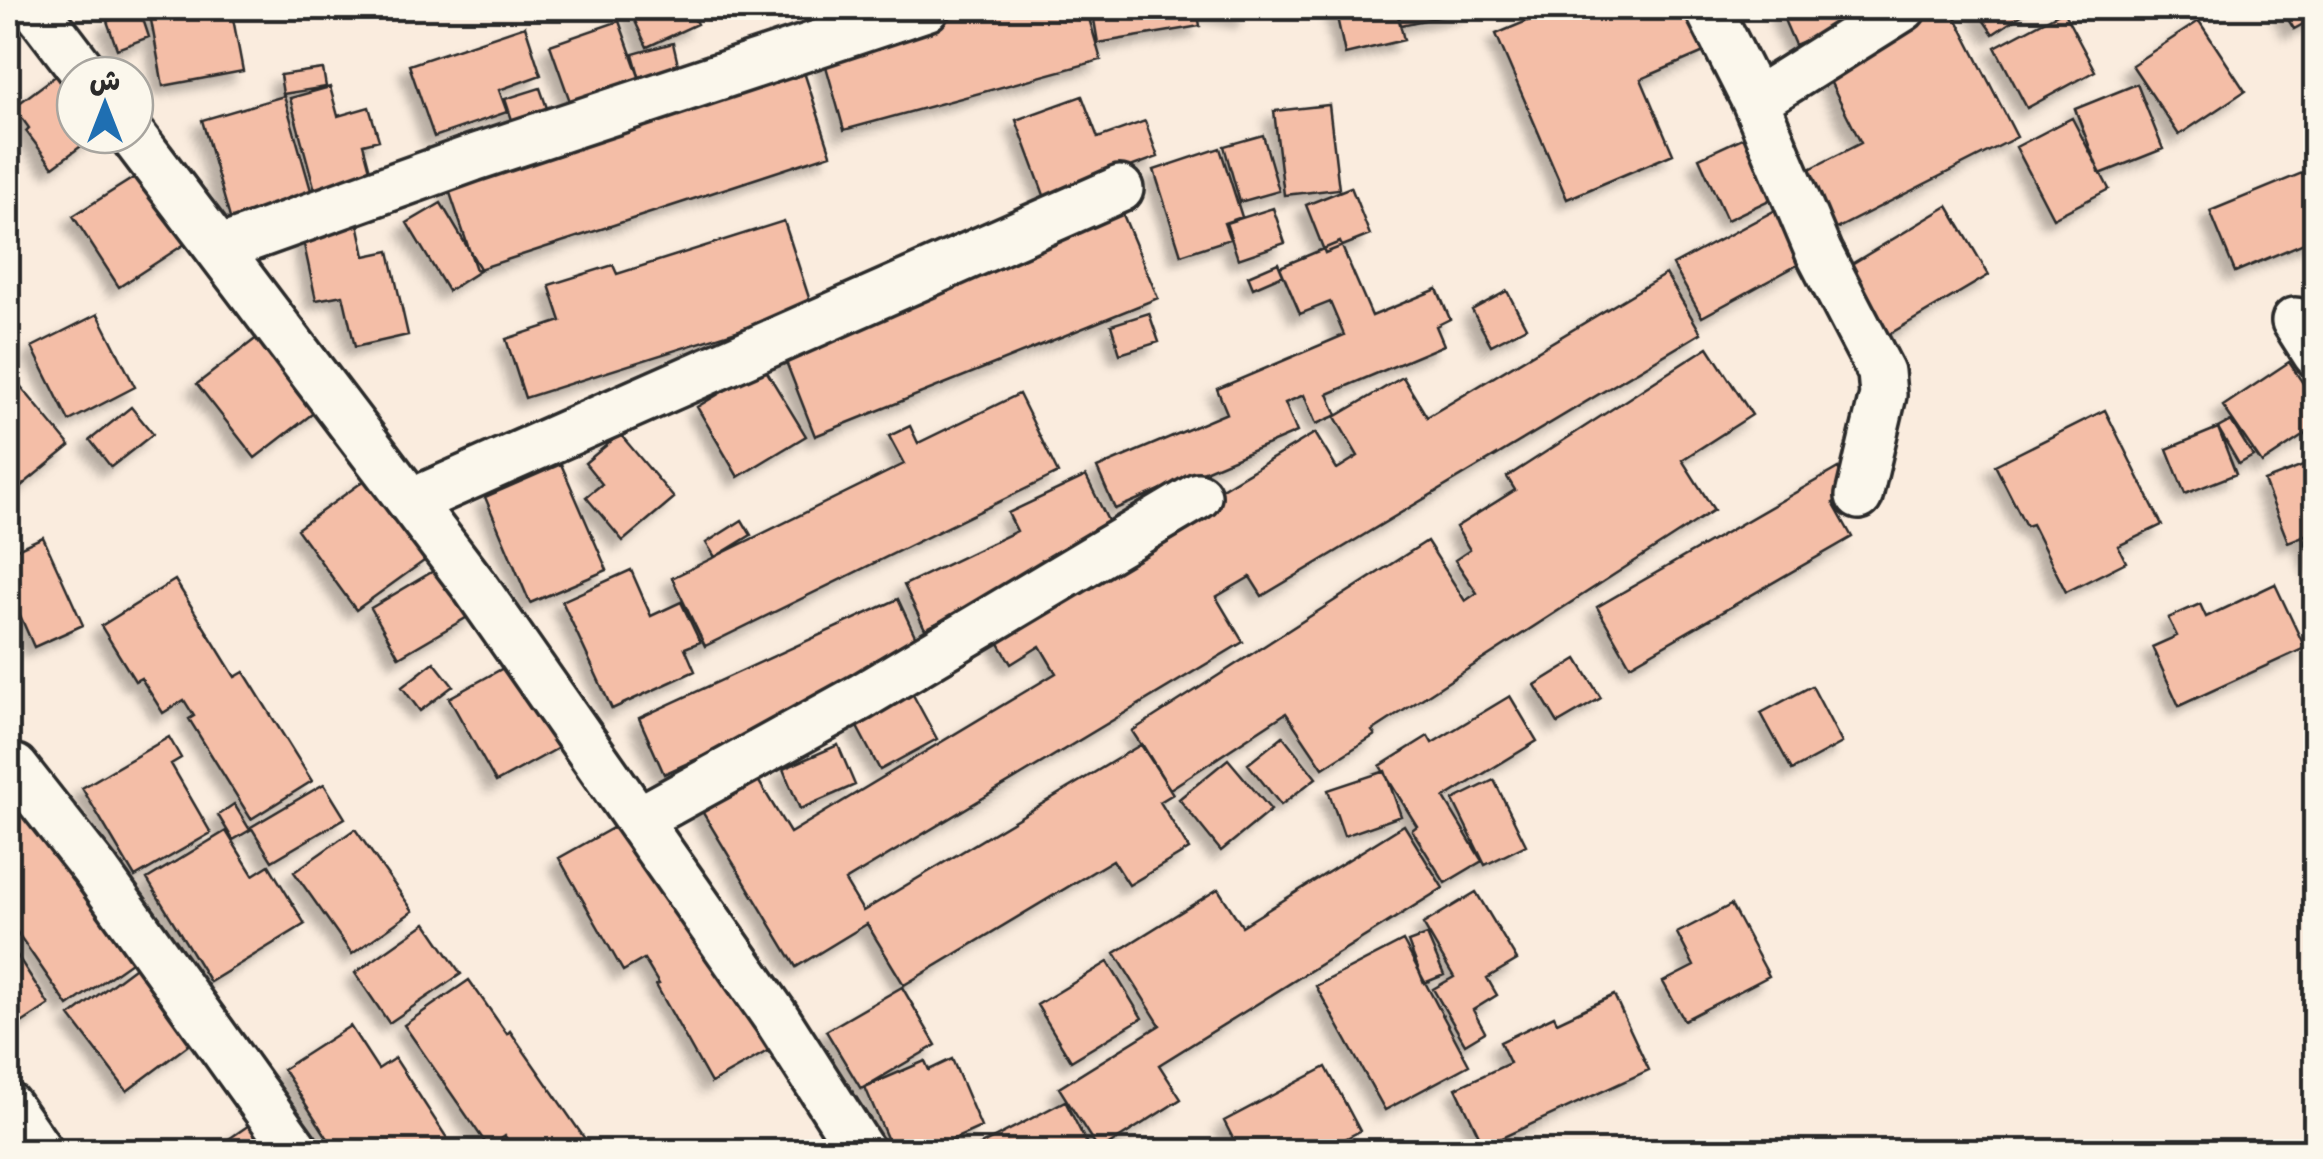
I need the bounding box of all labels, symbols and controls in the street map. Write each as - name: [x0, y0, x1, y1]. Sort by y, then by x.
- north arrow: [55, 55, 155, 155]
- text: ش: [90, 57, 120, 100]

